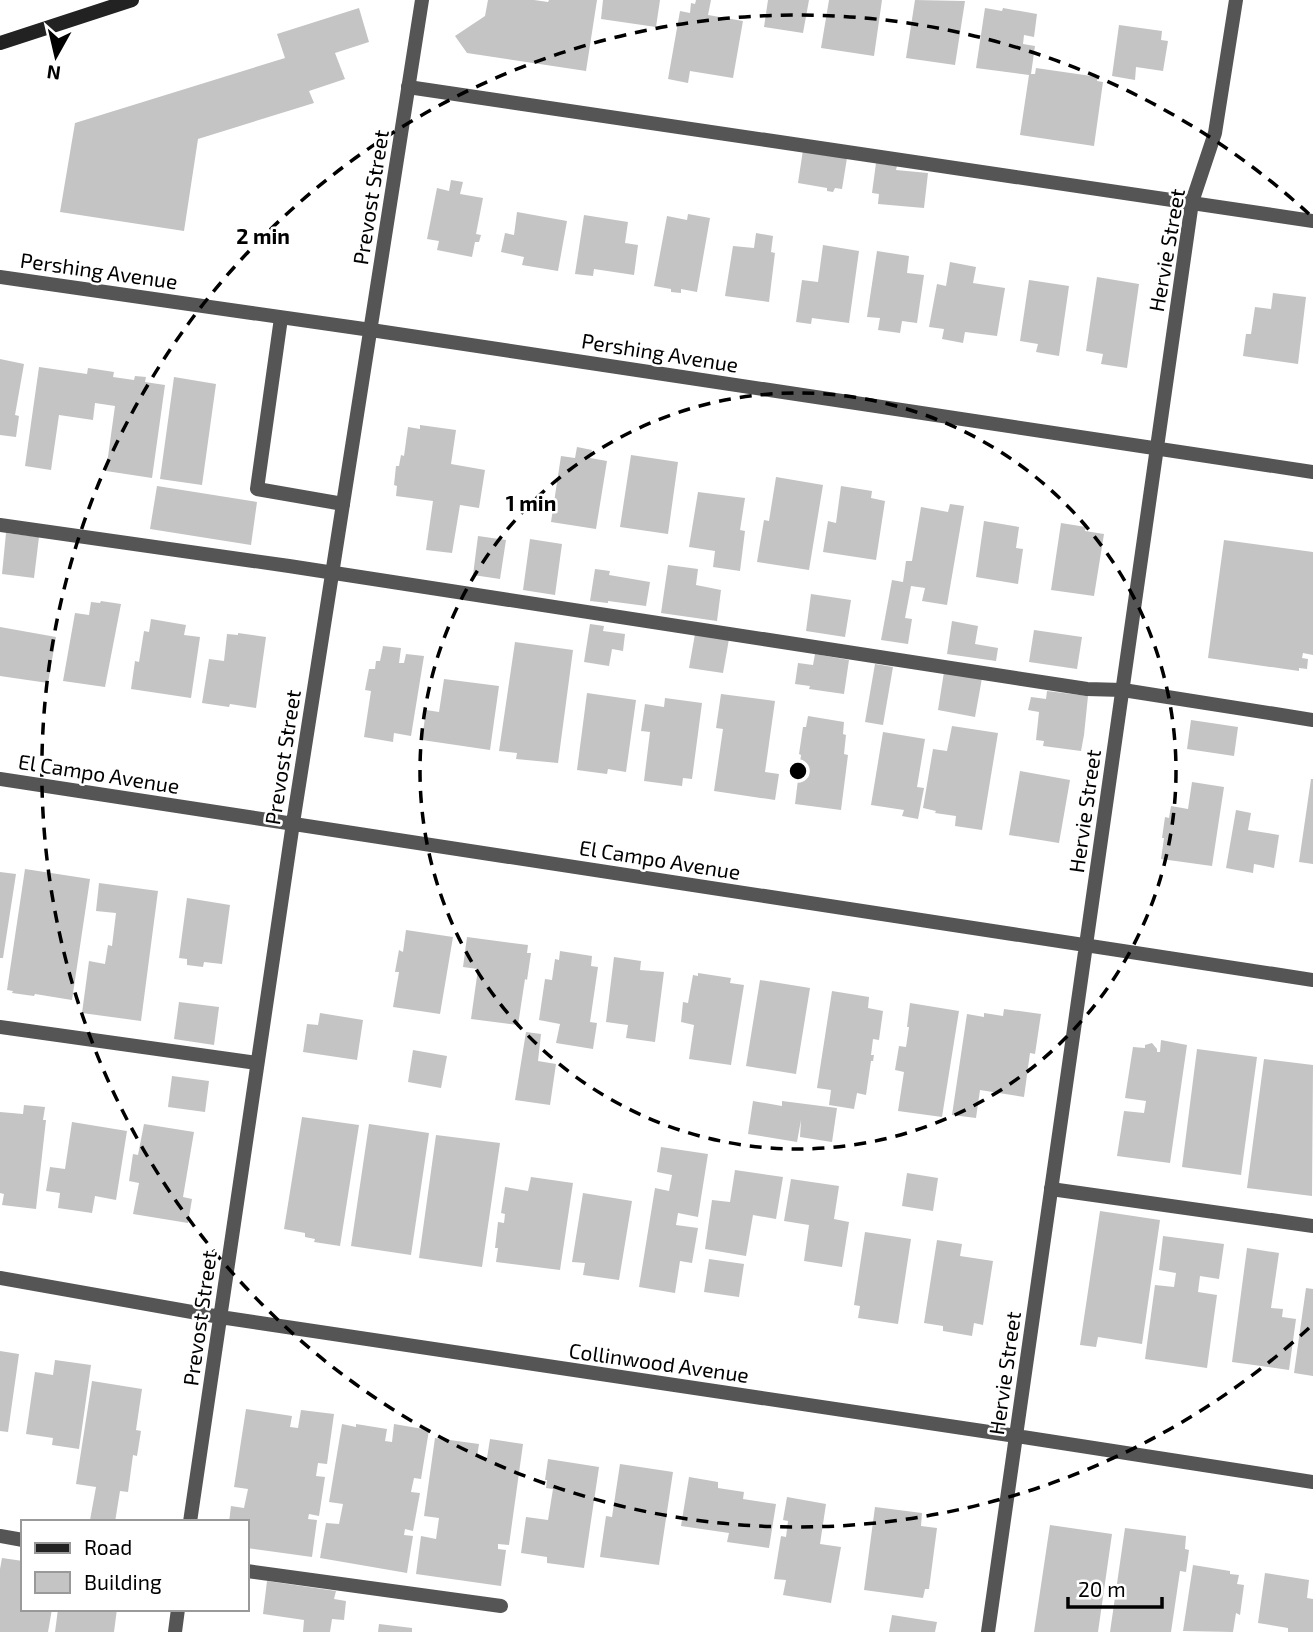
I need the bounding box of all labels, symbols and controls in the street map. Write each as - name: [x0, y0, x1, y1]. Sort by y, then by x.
- north arrow: [21, 21, 91, 91]
- text: N: [45, 61, 62, 86]
- street label: Prevost Street: [347, 128, 393, 266]
- street label: Hervie Street: [1143, 187, 1189, 313]
- text: 2 min: [236, 223, 290, 248]
- street label: Pershing Avenue: [19, 247, 179, 293]
- street label: Pershing Avenue: [580, 327, 740, 377]
- text: 1 min: [506, 490, 556, 515]
- street label: Prevost Street: [259, 688, 305, 826]
- street label: El Campo Avenue: [17, 748, 181, 798]
- street label: Hervie Street: [1063, 748, 1105, 874]
- centre of rings: [786, 759, 810, 783]
- street label: El Campo Avenue: [578, 834, 742, 884]
- street label: Prevost Street: [177, 1249, 221, 1387]
- street label: Hervie Street: [983, 1310, 1025, 1436]
- street label: Collinwood Avenue: [567, 1337, 751, 1387]
- legend: [21, 1520, 248, 1611]
- text: Road: [84, 1534, 132, 1559]
- scale bar: [1068, 1566, 1162, 1610]
- text: Building: [84, 1569, 162, 1594]
- text: 20 m: [1078, 1576, 1126, 1601]

